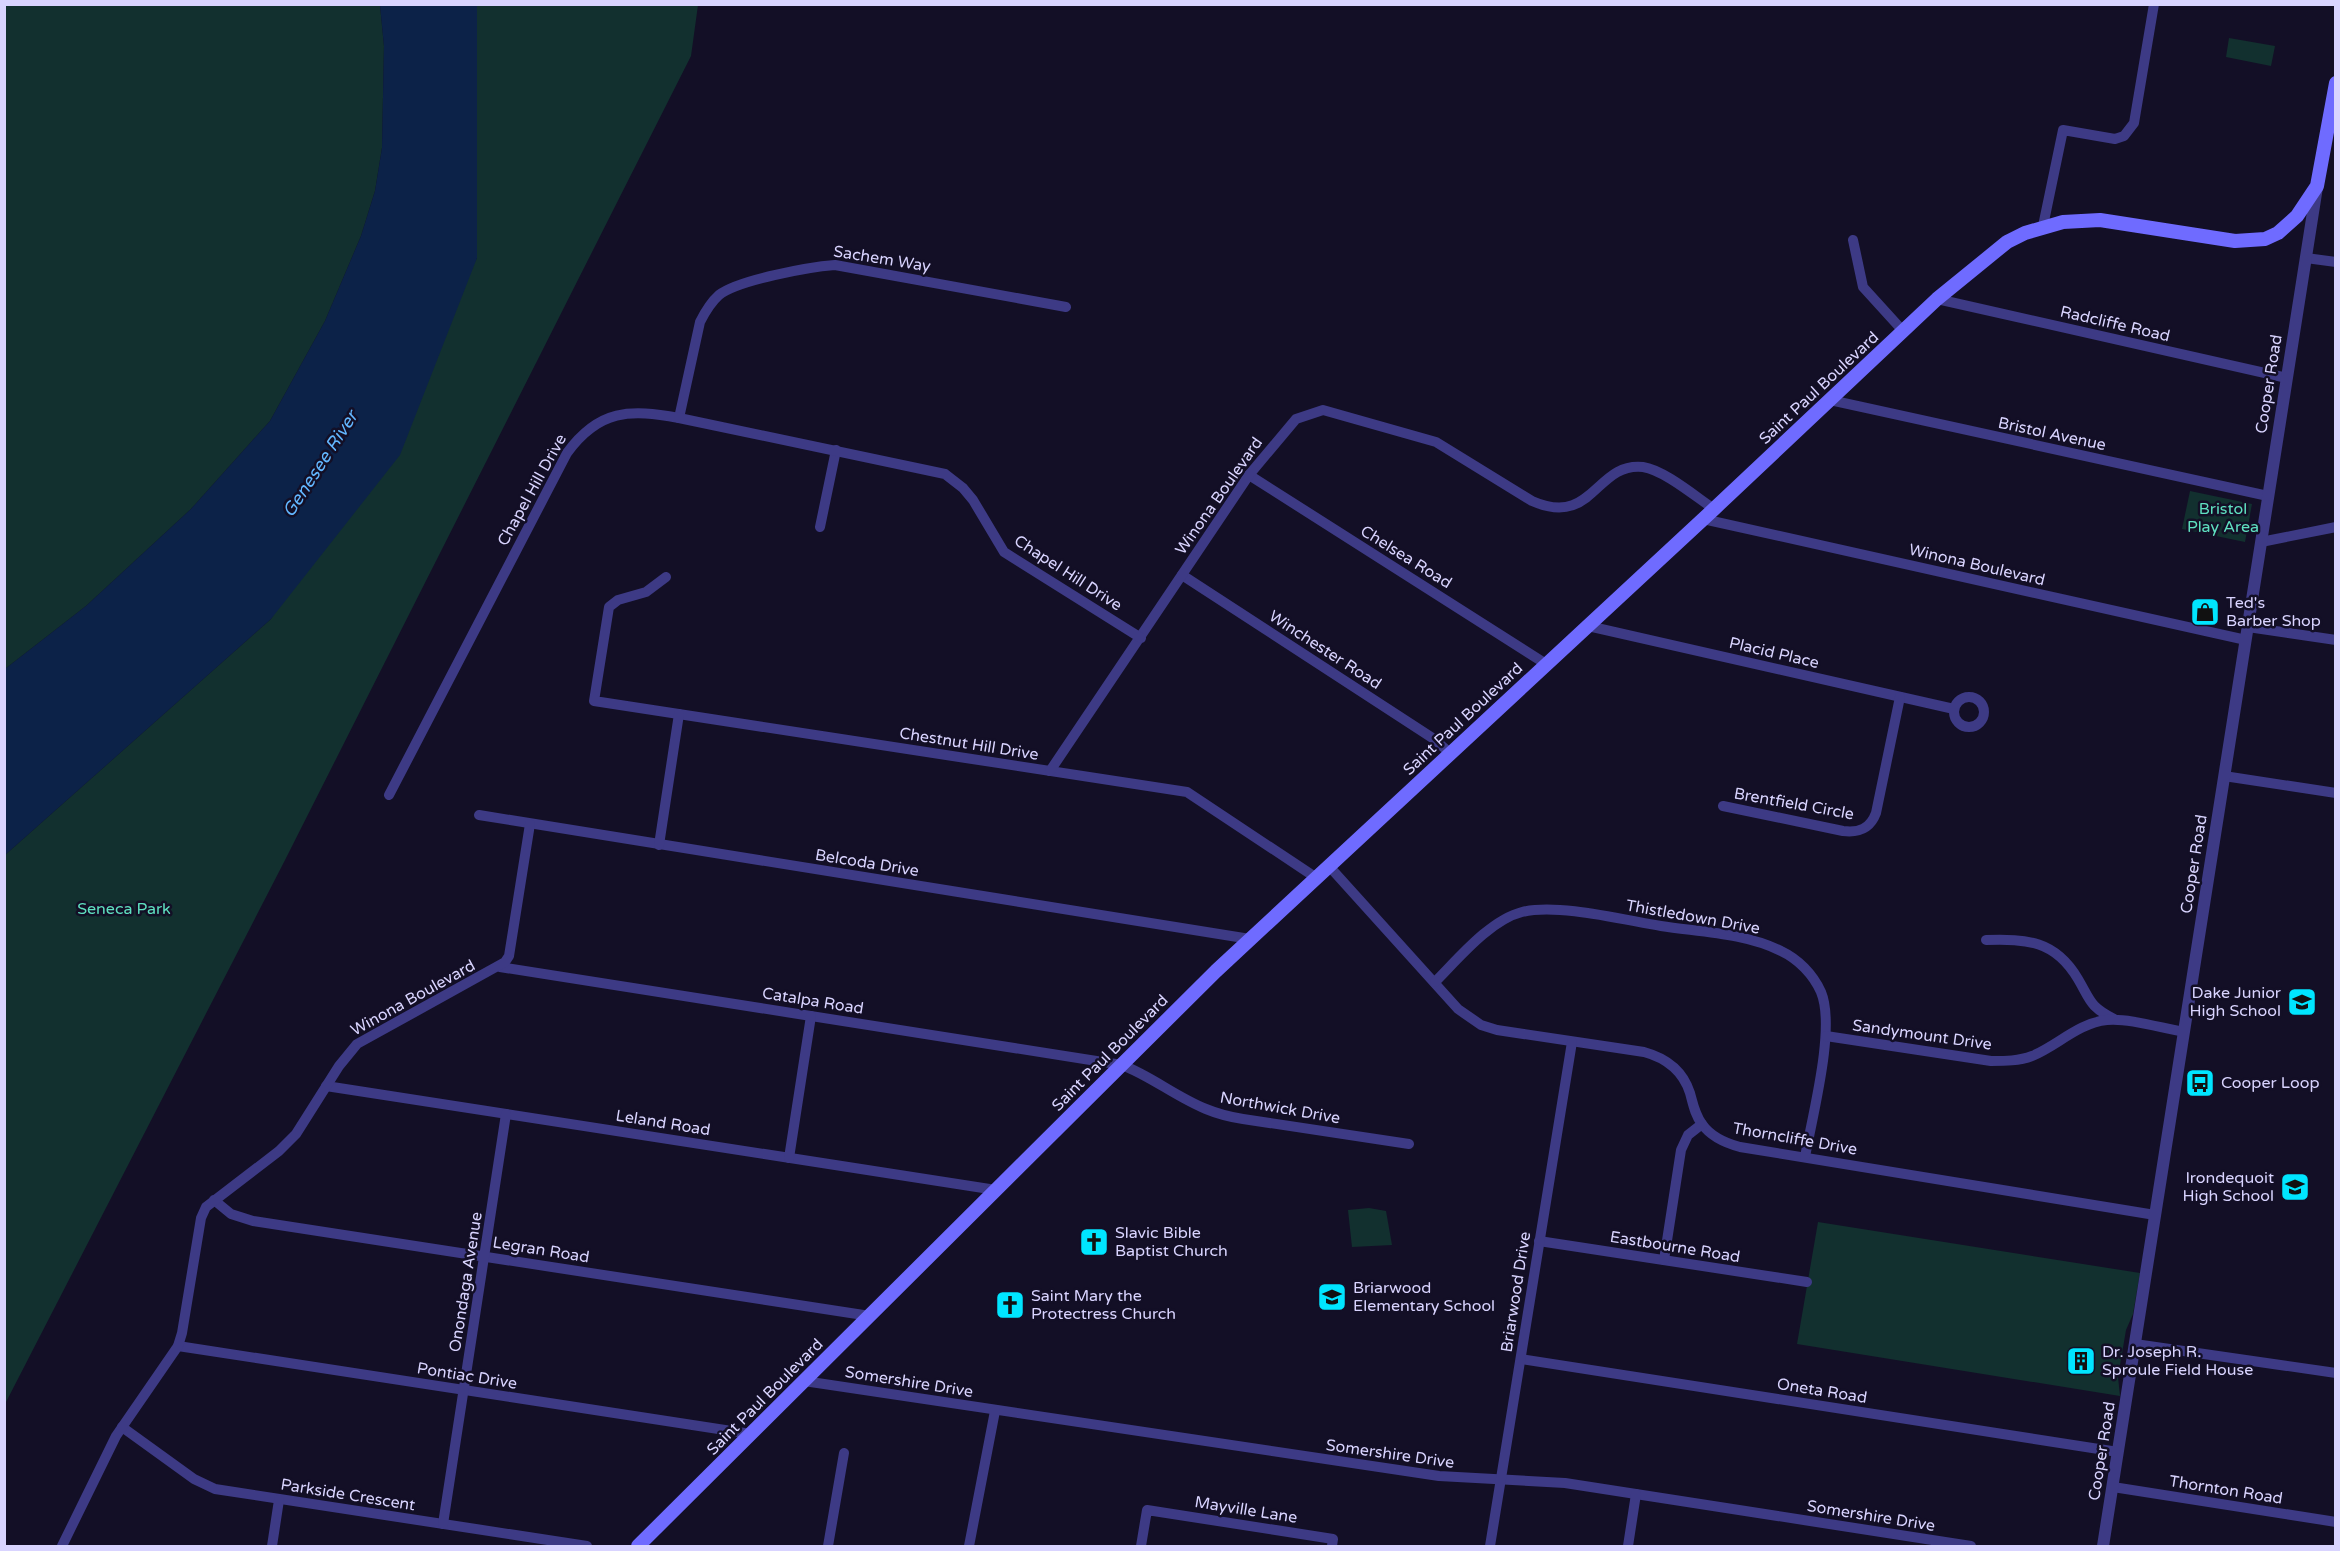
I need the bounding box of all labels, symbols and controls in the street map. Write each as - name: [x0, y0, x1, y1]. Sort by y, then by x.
- street label: Sachem Way: [832, 241, 932, 277]
- street label: Radcliffe Road: [2058, 302, 2172, 346]
- street label: Saint Paul Boulevard: [1755, 327, 1883, 449]
- street label: Cooper Road: [2251, 333, 2287, 435]
- water label: Genesee River: [277, 405, 364, 521]
- street label: Bristol Avenue: [1996, 413, 2108, 455]
- street label: Chapel Hill Drive: [493, 431, 571, 549]
- street label: Winona Boulevard: [1171, 433, 1267, 559]
- park label: Bristol Play Area: [2187, 499, 2259, 537]
- street label: Chelsea Road: [1357, 521, 1455, 593]
- street label: Chapel Hill Drive: [1010, 531, 1126, 615]
- street label: Winona Boulevard: [1907, 540, 2047, 590]
- place label: Ted's Barber Shop: [2226, 593, 2321, 631]
- shop icon: Ted's Barber Shop: [2189, 596, 2221, 628]
- street label: Winchester Road: [1265, 606, 1385, 694]
- street label: Placid Place: [1727, 633, 1821, 673]
- street label: Saint Paul Boulevard: [1399, 658, 1527, 780]
- street label: Chestnut Hill Drive: [898, 723, 1040, 765]
- street label: Brentfield Circle: [1732, 784, 1856, 824]
- street label: Cooper Road: [2176, 813, 2212, 915]
- street label: Belcoda Drive: [814, 845, 920, 881]
- street label: Thistledown Drive: [1624, 895, 1762, 939]
- park label: Seneca Park: [77, 899, 171, 919]
- street label: Winona Boulevard: [347, 956, 479, 1040]
- street label: Catalpa Road: [761, 983, 865, 1019]
- place label: Dake Junior High School: [2190, 983, 2282, 1021]
- school or university icon: Dake Junior High School: [2286, 986, 2318, 1018]
- street label: Saint Paul Boulevard: [1048, 991, 1172, 1115]
- street label: Sandymount Drive: [1851, 1015, 1993, 1055]
- bus stop icon: Cooper Loop: [2184, 1067, 2216, 1099]
- place label: Cooper Loop: [2221, 1073, 2320, 1093]
- street label: Northwick Drive: [1218, 1088, 1342, 1128]
- street label: Leland Road: [614, 1106, 712, 1140]
- street label: Thorncliffe Drive: [1731, 1118, 1859, 1160]
- place label: Irondequoit High School: [2183, 1168, 2274, 1206]
- school or university icon: Irondequoit High School: [2279, 1171, 2311, 1203]
- street label: Onondaga Avenue: [445, 1210, 487, 1354]
- place label: Slavic Bible Baptist Church: [1115, 1223, 1228, 1261]
- church icon: Slavic Bible Baptist Church: [1078, 1226, 1110, 1258]
- street label: Eastbourne Road: [1608, 1227, 1742, 1267]
- street label: Briarwood Drive: [1497, 1230, 1535, 1354]
- street label: Legran Road: [491, 1232, 591, 1268]
- place label: Briarwood Elementary School: [1353, 1278, 1495, 1316]
- school or university icon: Briarwood Elementary School: [1316, 1281, 1348, 1313]
- place label: Saint Mary the Protectress Church: [1031, 1286, 1176, 1324]
- church icon: Saint Mary the Protectress Church: [994, 1289, 1026, 1321]
- street label: Saint Paul Boulevard: [703, 1335, 827, 1459]
- place label: Dr. Joseph R. Sproule Field House: [2102, 1342, 2253, 1380]
- building icon: Dr. Joseph R. Sproule Field House: [2065, 1345, 2097, 1377]
- street label: Pontiac Drive: [416, 1358, 518, 1394]
- street label: Somershire Drive: [844, 1362, 974, 1402]
- street label: Oneta Road: [1775, 1374, 1869, 1408]
- street label: Cooper Road: [2084, 1400, 2120, 1502]
- street label: Somershire Drive: [1325, 1435, 1455, 1473]
- street label: Thornton Road: [2168, 1471, 2284, 1509]
- street label: Parkside Crescent: [279, 1474, 417, 1516]
- street label: Mayville Lane: [1193, 1492, 1299, 1528]
- street label: Somershire Drive: [1806, 1496, 1936, 1536]

